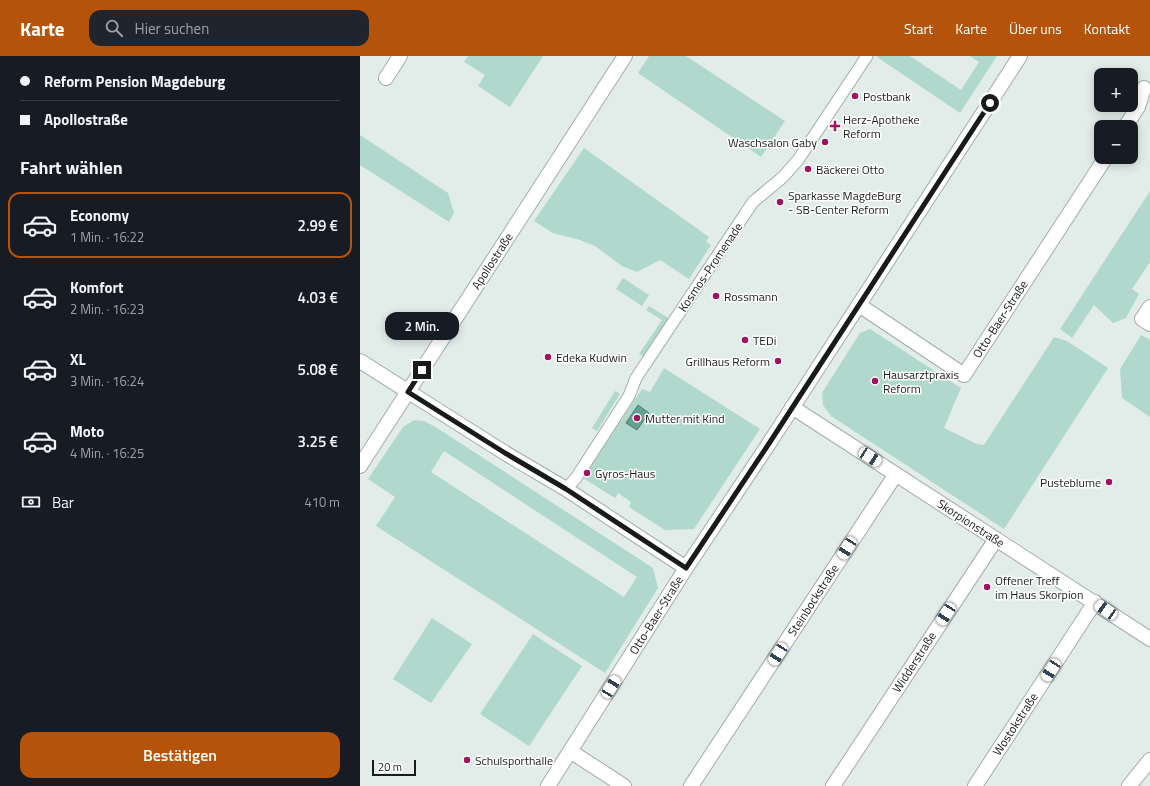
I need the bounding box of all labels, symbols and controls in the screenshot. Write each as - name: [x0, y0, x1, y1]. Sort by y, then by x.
- search box: [89, 10, 369, 46]
- text: Karte: [20, 14, 65, 43]
- icon: search: [103, 17, 125, 39]
- text: Hier suchen: [135, 17, 209, 40]
- text: Start: [904, 18, 933, 39]
- text: Karte: [955, 18, 987, 39]
- text: Über uns: [1009, 18, 1062, 39]
- text: Kontakt: [1084, 18, 1130, 39]
- map controls: [1094, 68, 1138, 164]
- button: +: [1094, 68, 1138, 112]
- text: Reform Pension Magdeburg: [44, 70, 225, 93]
- place label: Postbank: [863, 87, 911, 106]
- marker: Postbank: [850, 91, 860, 101]
- route start: [981, 94, 999, 112]
- text: Apollostraße: [44, 108, 128, 131]
- place label: Herz-Apotheke Reform: [843, 110, 920, 143]
- button: −: [1094, 120, 1138, 164]
- marker: Herz-Apotheke Reform: [830, 121, 840, 131]
- place label: Waschsalon Gaby: [728, 133, 817, 152]
- marker: Waschsalon Gaby: [820, 137, 830, 147]
- text: Fahrt wählen: [20, 154, 123, 181]
- place label: Bäckerei Otto: [816, 160, 884, 179]
- marker: Bäckerei Otto: [803, 164, 813, 174]
- place label: Sparkasse MagdeBurg - SB-Center Reform: [788, 186, 901, 219]
- marker: Sparkasse MagdeBurg - SB-Center Reform: [775, 197, 785, 207]
- text: Economy: [70, 204, 129, 227]
- icon: car: [22, 207, 58, 243]
- text: 2.99 €: [298, 214, 338, 237]
- street label: Kosmos-Promenade: [673, 219, 747, 315]
- text: 1 Min. · 16:22: [70, 227, 144, 247]
- street label: Apollostraße: [466, 229, 518, 293]
- text: Komfort: [70, 276, 124, 299]
- street label: Otto-Baer-Straße: [968, 276, 1032, 362]
- icon: car: [22, 279, 58, 315]
- text: 4.03 €: [298, 286, 338, 309]
- place label: Rossmann: [724, 287, 778, 306]
- marker: Rossmann: [711, 291, 721, 301]
- text: 2 Min. · 16:23: [70, 299, 144, 319]
- callout: 2 Min.: [385, 312, 459, 340]
- text: 2 Min.: [405, 316, 439, 336]
- place label: TEDi: [753, 331, 776, 350]
- marker: TEDi: [740, 335, 750, 345]
- text: XL: [70, 348, 86, 371]
- place label: Edeka Kudwin: [556, 348, 627, 367]
- icon: car: [22, 351, 58, 387]
- marker: Edeka Kudwin: [543, 352, 553, 362]
- place label: Grillhaus Reform: [686, 352, 770, 371]
- marker: Grillhaus Reform: [773, 356, 783, 366]
- text: 5.08 €: [298, 358, 338, 381]
- route end: [413, 361, 431, 379]
- place label: Hausarztpraxis Reform: [883, 365, 959, 398]
- text: 3 Min. · 16:24: [70, 371, 144, 391]
- marker: Hausarztpraxis Reform: [870, 376, 880, 386]
- place label: Mutter mit Kind: [645, 409, 725, 428]
- marker: Mutter mit Kind: [632, 413, 642, 423]
- text: Moto: [70, 420, 104, 443]
- icon: car: [22, 423, 58, 459]
- text: 3.25 €: [298, 430, 338, 453]
- text: 4 Min. · 16:25: [70, 443, 144, 463]
- car: [857, 445, 883, 469]
- place label: Gyros-Haus: [595, 464, 656, 483]
- marker: Gyros-Haus: [582, 468, 592, 478]
- place label: Pusteblume: [1040, 473, 1101, 492]
- marker: Pusteblume: [1104, 477, 1114, 487]
- icon: cash: [20, 491, 42, 513]
- text: Bar: [52, 491, 74, 514]
- text: 410 m: [304, 492, 340, 512]
- street label: Skorpionstraße: [933, 494, 1009, 552]
- car: [835, 535, 859, 561]
- street label: Steinbockstraße: [783, 560, 843, 640]
- place label: Offener Treff im Haus Skorpion: [995, 571, 1083, 604]
- street label: Otto-Baer-Straße: [624, 572, 688, 658]
- marker: Offener Treff im Haus Skorpion: [982, 582, 992, 592]
- car: [1093, 598, 1119, 622]
- car: [934, 601, 958, 627]
- street label: Widderstraße: [887, 628, 941, 696]
- car: [766, 641, 790, 667]
- car: [1039, 657, 1063, 683]
- car: [600, 674, 622, 700]
- street label: Wostokstraße: [988, 689, 1042, 759]
- button: Bestätigen: [20, 732, 340, 778]
- place label: Schulsporthalle: [475, 751, 553, 770]
- marker: Schulsporthalle: [462, 755, 472, 765]
- scale bar: [372, 758, 416, 777]
- text: 20 m: [378, 759, 402, 775]

